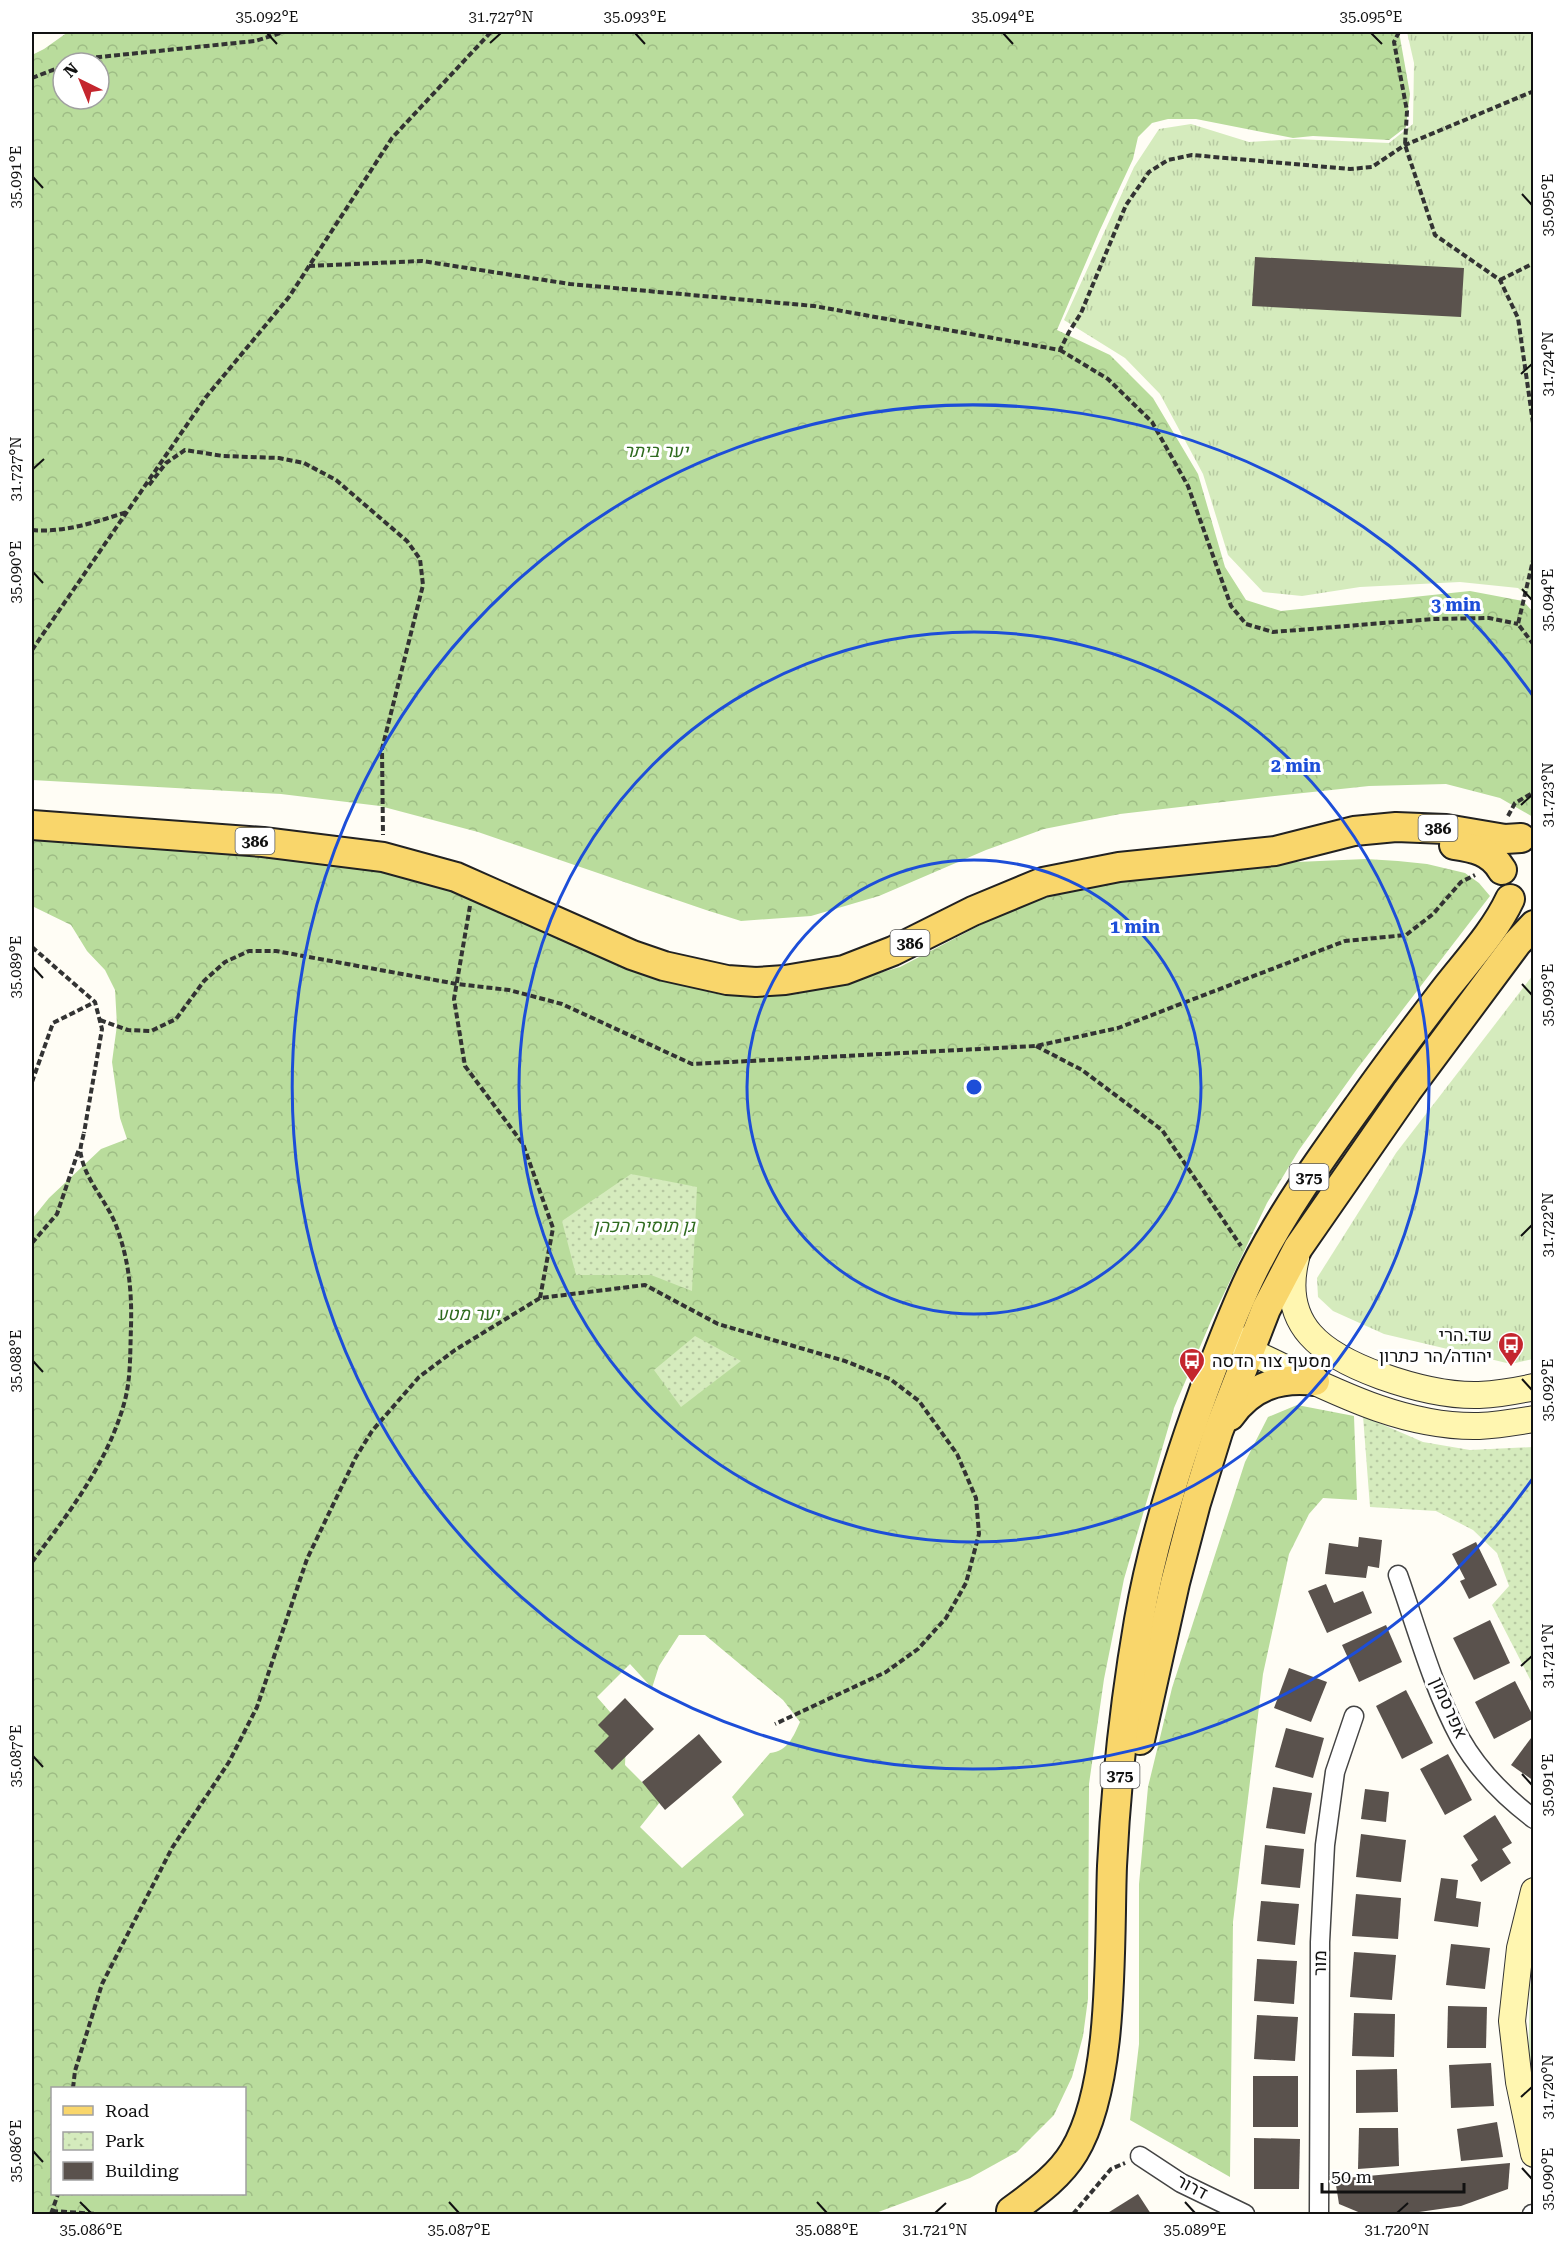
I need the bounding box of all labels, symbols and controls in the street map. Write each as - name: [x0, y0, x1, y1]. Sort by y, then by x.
- text: 35.092°E: [236, 8, 298, 26]
- text: 31.727°N: [468, 8, 534, 26]
- text: 35.093°E: [604, 8, 666, 26]
- text: 35.094°E: [972, 8, 1034, 26]
- text: 35.095°E: [1340, 8, 1402, 26]
- north arrow: [51, 51, 111, 111]
- text: N: [60, 59, 82, 82]
- text: 35.091°E: [7, 146, 25, 208]
- text: 35.095°E: [1539, 174, 1557, 236]
- text: 31.724°N: [1539, 331, 1557, 397]
- text: 31.727°N: [7, 436, 25, 502]
- park label: יער ביתר: [624, 440, 690, 461]
- text: 35.090°E: [7, 541, 25, 603]
- text: 35.094°E: [1539, 569, 1557, 631]
- text: 3 min: [1431, 594, 1481, 615]
- text: 2 min: [1271, 755, 1321, 776]
- text: 31.723°N: [1539, 762, 1557, 828]
- road number: 386: [1418, 815, 1458, 841]
- road number: 386: [236, 828, 274, 854]
- text: 1 min: [1110, 916, 1160, 937]
- road number: 386: [890, 930, 930, 956]
- text: 35.089°E: [7, 936, 25, 998]
- text: 35.093°E: [1539, 964, 1557, 1026]
- centre of rings: [964, 1077, 984, 1097]
- road number: 375: [1290, 1164, 1328, 1190]
- text: 31.722°N: [1539, 1192, 1557, 1258]
- park label: גן תוסיה הכהן: [593, 1215, 696, 1236]
- park label: יער מטע: [437, 1303, 501, 1324]
- place label: שד.הרי יהודה/הר כתרון: [1379, 1324, 1492, 1366]
- text: 35.088°E: [7, 1330, 25, 1392]
- bus stop icon: שד.הרי יהודה/הר כתרון: [1496, 1330, 1526, 1368]
- bus stop icon: מסעף צור הדסה: [1177, 1346, 1207, 1384]
- place label: מסעף צור הדסה: [1212, 1350, 1331, 1371]
- text: 35.092°E: [1539, 1359, 1557, 1421]
- text: 31.721°N: [1539, 1623, 1557, 1689]
- street label: אפרסמון: [1427, 1674, 1472, 1742]
- text: 35.087°E: [7, 1725, 25, 1787]
- text: 35.091°E: [1539, 1754, 1557, 1816]
- road number: 375: [1100, 1762, 1140, 1788]
- street label: מור: [1309, 1950, 1330, 1976]
- text: 31.720°N: [1539, 2054, 1557, 2120]
- legend: [51, 2087, 246, 2195]
- text: Road: [105, 2100, 150, 2121]
- text: 35.086°E: [7, 2120, 25, 2182]
- text: Park: [105, 2130, 145, 2151]
- text: 35.090°E: [1539, 2148, 1557, 2210]
- scale bar: [1322, 2156, 1464, 2194]
- text: Building: [105, 2160, 179, 2181]
- text: 50 m: [1331, 2166, 1372, 2187]
- street label: דרור: [1173, 2170, 1211, 2203]
- text: 35.086°E: [60, 2221, 122, 2239]
- text: 35.087°E: [428, 2221, 490, 2239]
- text: 35.088°E: [796, 2221, 858, 2239]
- text: 31.721°N: [902, 2221, 968, 2239]
- text: 35.089°E: [1164, 2221, 1226, 2239]
- text: 31.720°N: [1364, 2221, 1430, 2239]

